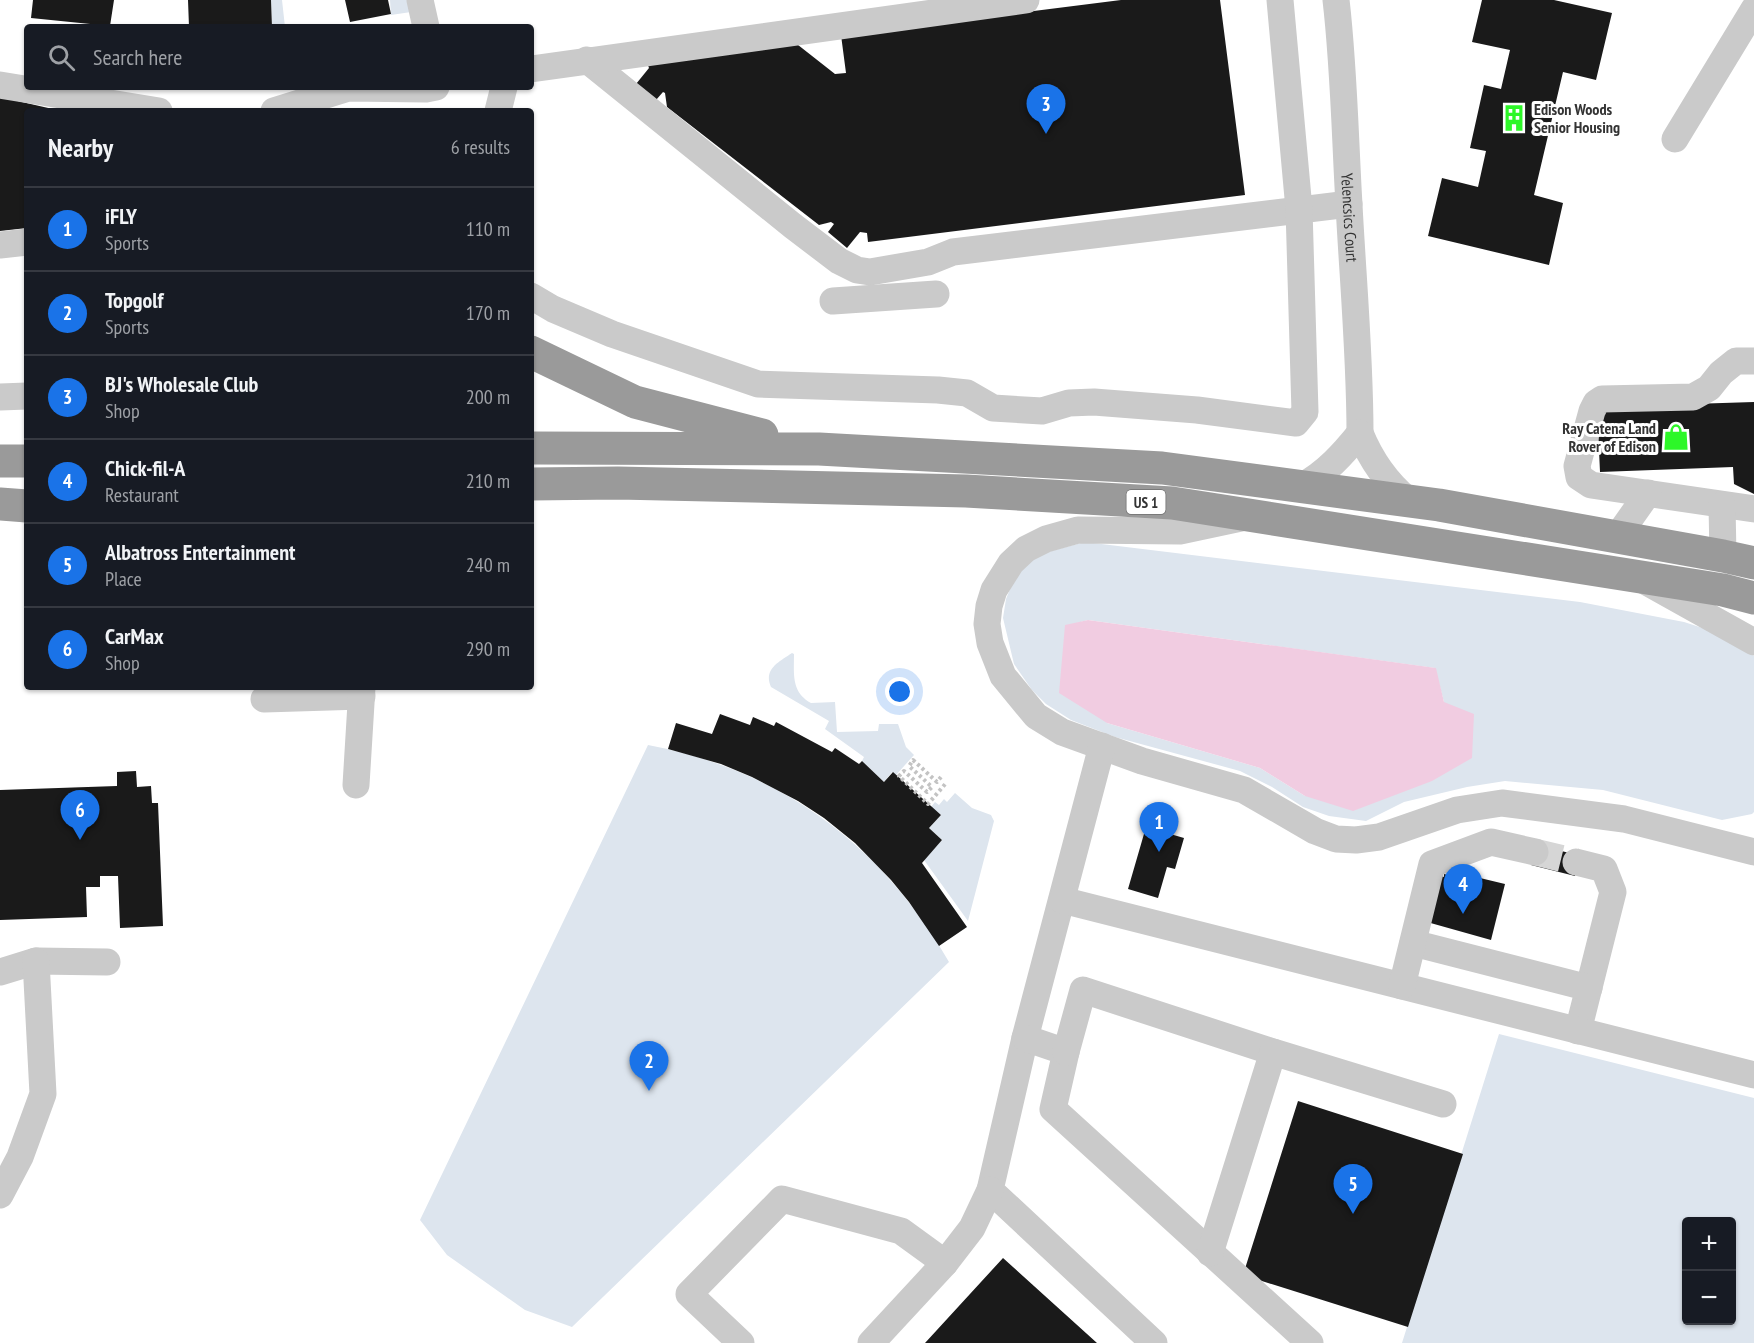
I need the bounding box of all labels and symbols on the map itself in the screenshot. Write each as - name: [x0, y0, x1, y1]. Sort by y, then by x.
- pin: 3: [1026, 84, 1066, 134]
- place label: Edison Woods Senior Housing: [1534, 99, 1620, 137]
- building icon: Edison Woods Senior Housing: [1499, 103, 1529, 133]
- street label: Yelencsics Court: [1337, 173, 1362, 263]
- place label: Ray Catena Land Rover of Edison: [1562, 418, 1656, 456]
- shop icon: Ray Catena Land Rover of Edison: [1661, 422, 1691, 452]
- road number: US 1: [1126, 490, 1166, 514]
- your location: [885, 677, 914, 706]
- pin: 6: [60, 790, 100, 840]
- pin: 1: [1140, 802, 1178, 852]
- pin: 4: [1444, 864, 1482, 914]
- pin: 2: [630, 1042, 668, 1091]
- pin: 5: [1334, 1164, 1372, 1214]

